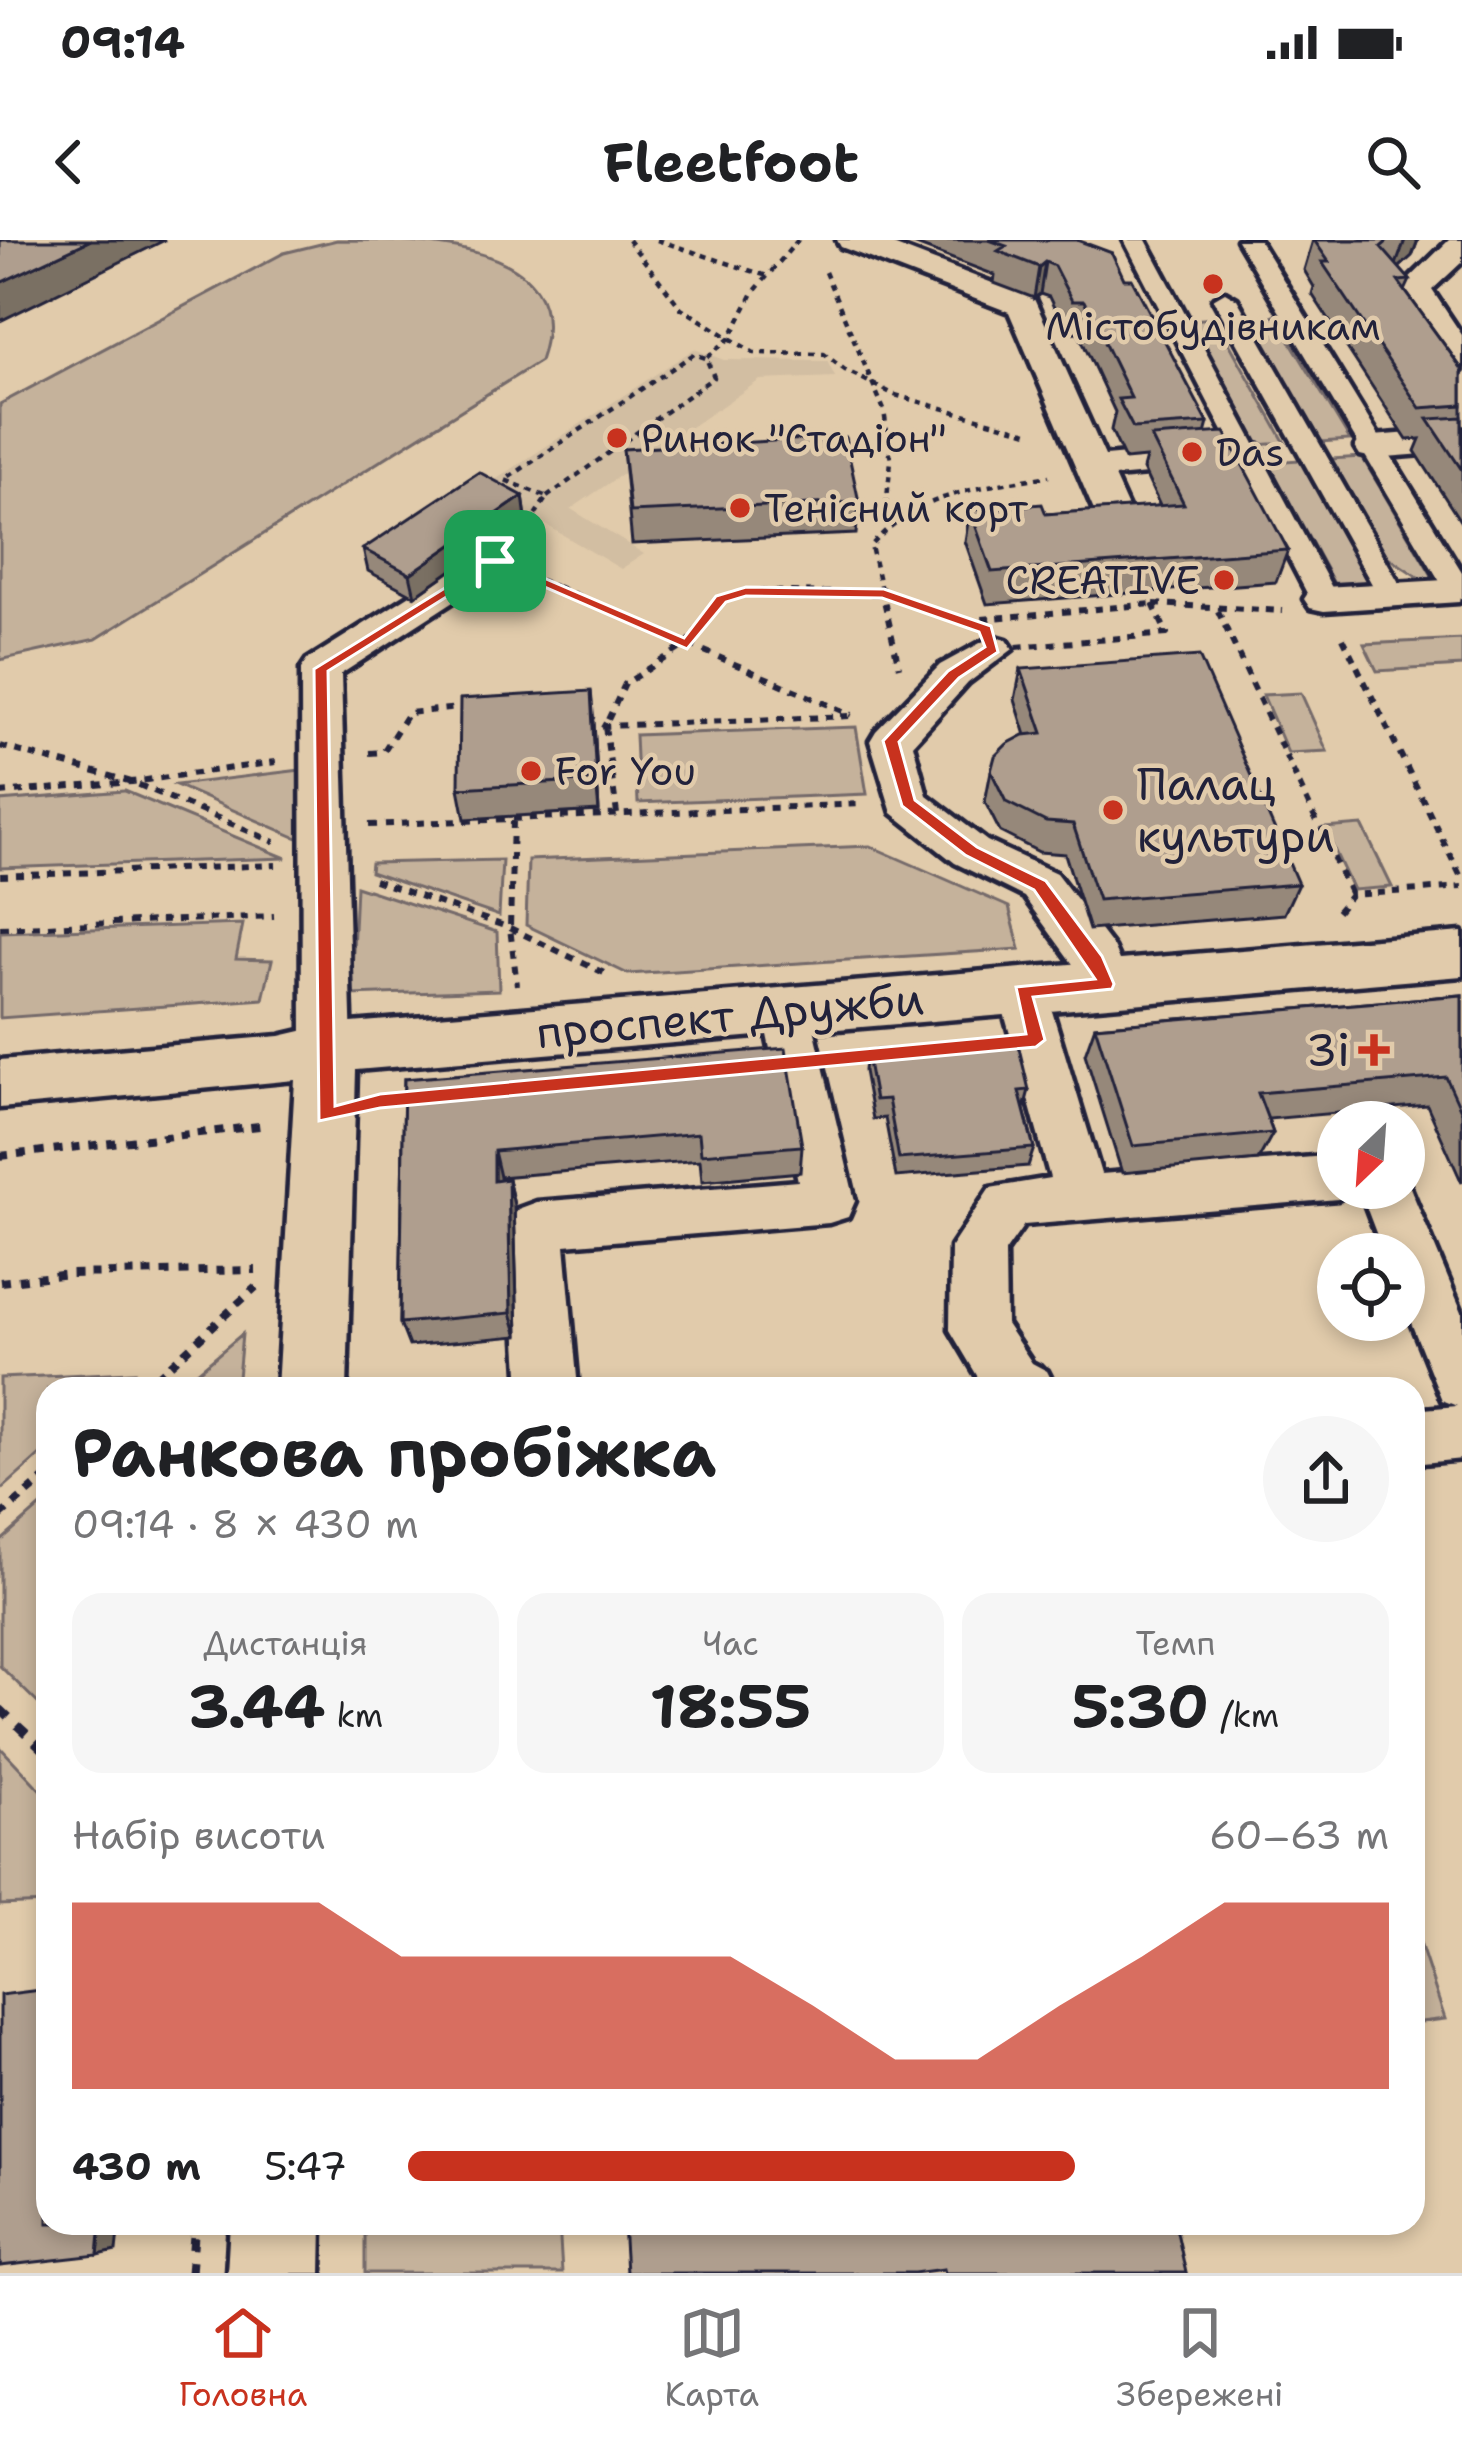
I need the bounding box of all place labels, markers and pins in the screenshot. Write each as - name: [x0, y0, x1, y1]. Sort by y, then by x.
- marker: Містобудівникам: [1200, 271, 1226, 297]
- place label: Містобудівникам: [1046, 300, 1380, 352]
- place label: Ринок "Стадіон": [641, 412, 947, 464]
- marker: Ринок "Стадіон": [604, 425, 630, 451]
- place label: Das: [1216, 426, 1284, 478]
- marker: Das: [1179, 439, 1205, 465]
- place label: Тенісний корт: [764, 482, 1028, 534]
- marker: Тенісний корт: [727, 495, 753, 521]
- pin: [444, 510, 546, 612]
- place label: CREATIVE: [1006, 554, 1200, 606]
- marker: CREATIVE: [1211, 567, 1237, 593]
- place label: For You: [555, 745, 696, 797]
- place label: Палац культури: [1137, 754, 1335, 866]
- marker: For You: [518, 758, 544, 784]
- marker: Палац культури: [1100, 797, 1126, 823]
- place label: 3і: [1306, 1020, 1350, 1080]
- marker: 3і: [1361, 1037, 1387, 1063]

